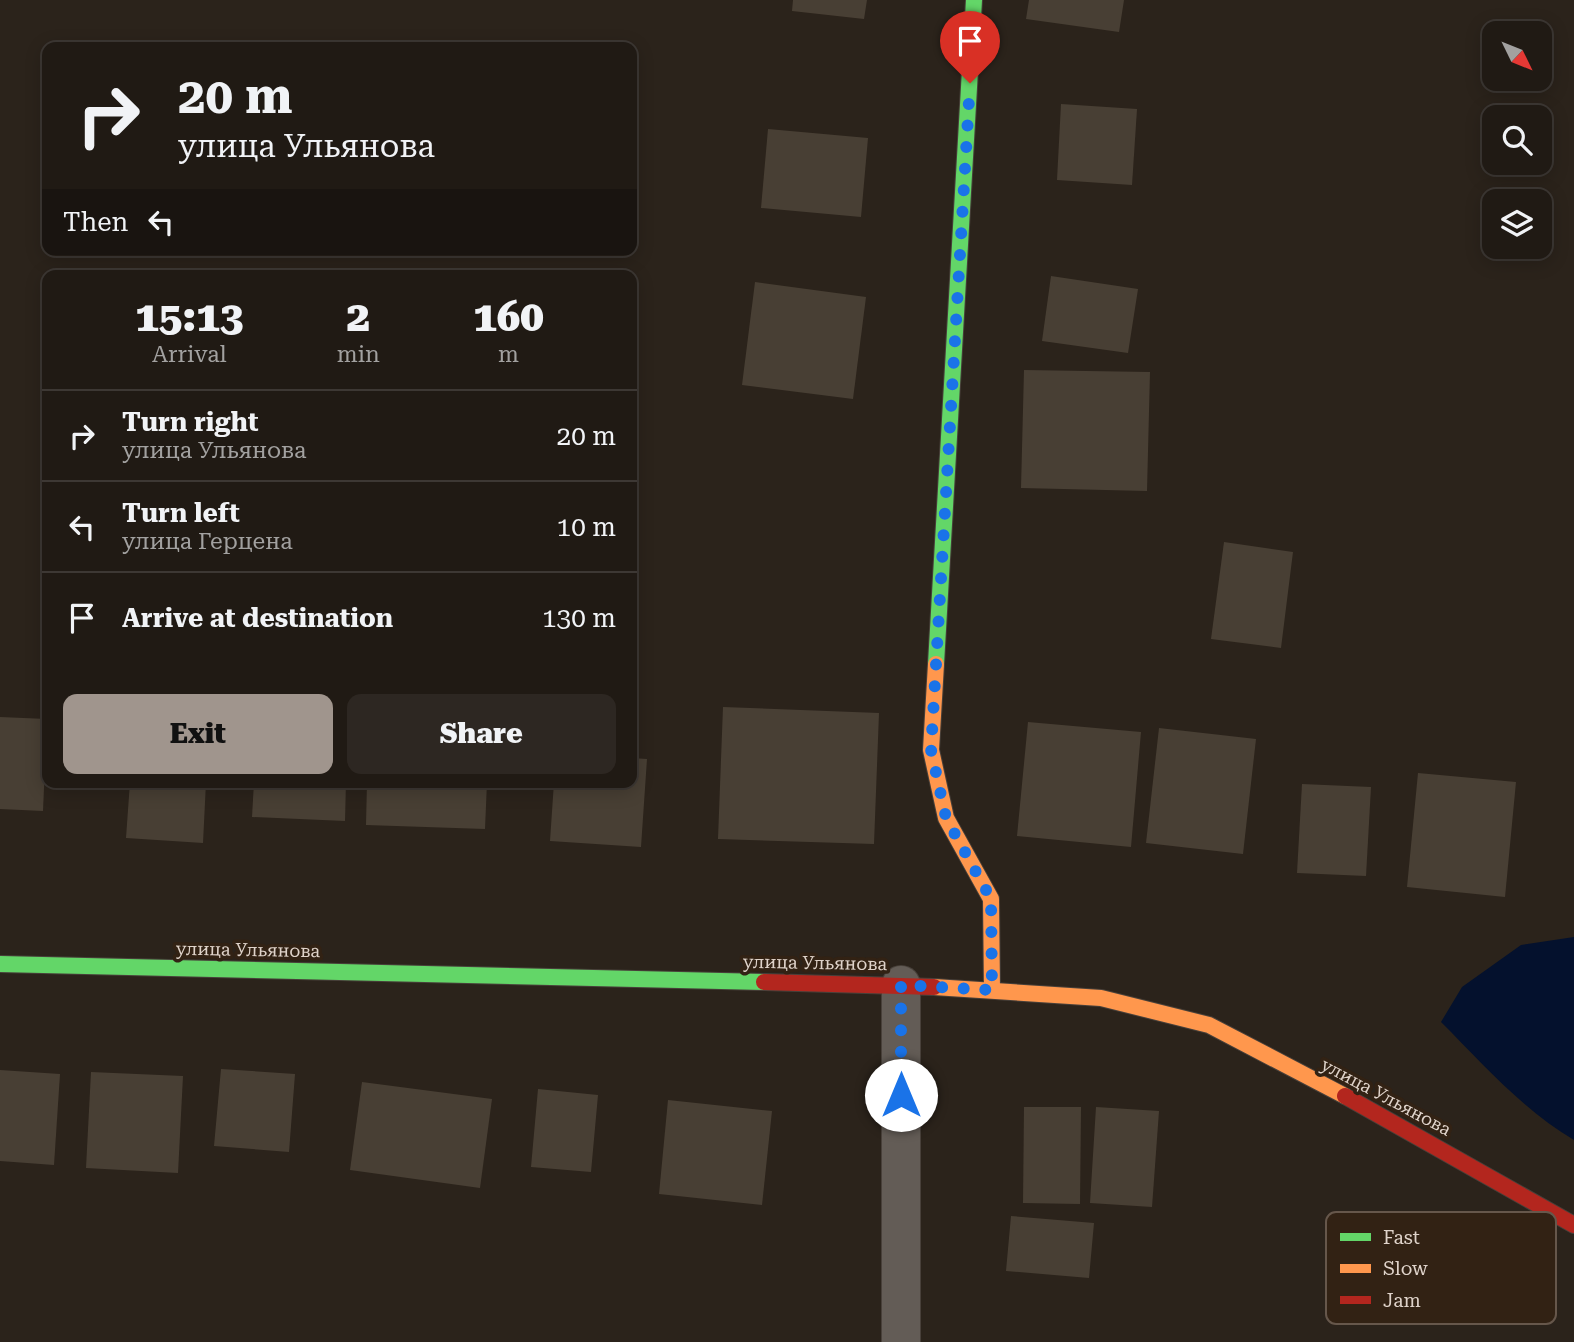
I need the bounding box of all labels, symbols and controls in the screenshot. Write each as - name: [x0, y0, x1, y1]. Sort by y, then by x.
- pin: [940, 11, 1000, 83]
- north arrow: [1482, 21, 1552, 91]
- map controls: [1482, 21, 1552, 259]
- icon: arrive: [951, 22, 989, 60]
- text: 20 m: [178, 68, 293, 125]
- icon: right: [63, 70, 154, 161]
- button: search: [1482, 105, 1552, 175]
- text: улица Ульянова: [178, 127, 435, 165]
- button: layers: [1482, 189, 1552, 259]
- icon: left: [142, 203, 180, 241]
- text: Then: [63, 207, 128, 237]
- text: 15:13: [135, 292, 243, 341]
- text: 2: [346, 292, 370, 341]
- text: 160: [473, 292, 544, 341]
- text: Arrival: [152, 341, 227, 368]
- text: min: [337, 341, 380, 368]
- text: m: [498, 341, 519, 368]
- text: Turn right: [122, 407, 258, 437]
- icon: right: [63, 417, 101, 455]
- text: 20 m: [557, 421, 616, 451]
- text: улица Ульянова: [122, 437, 307, 464]
- text: Turn left: [122, 498, 240, 528]
- icon: left: [63, 508, 101, 546]
- text: 10 m: [557, 512, 616, 542]
- text: улица Герцена: [122, 528, 293, 555]
- icon: arrive: [63, 599, 101, 637]
- text: Arrive at destination: [122, 603, 393, 633]
- text: 130 m: [542, 603, 616, 633]
- button: Exit: [63, 694, 333, 774]
- button: Share: [347, 694, 616, 774]
- street label: улица Ульянова: [176, 938, 321, 961]
- street label: улица Ульянова: [743, 951, 888, 974]
- street label: улица Ульянова: [1318, 1053, 1455, 1140]
- position arrow: [864, 1058, 938, 1132]
- legend: [1326, 1212, 1556, 1324]
- text: Fast: [1383, 1226, 1420, 1249]
- text: Slow: [1383, 1257, 1428, 1280]
- text: Jam: [1383, 1289, 1421, 1312]

